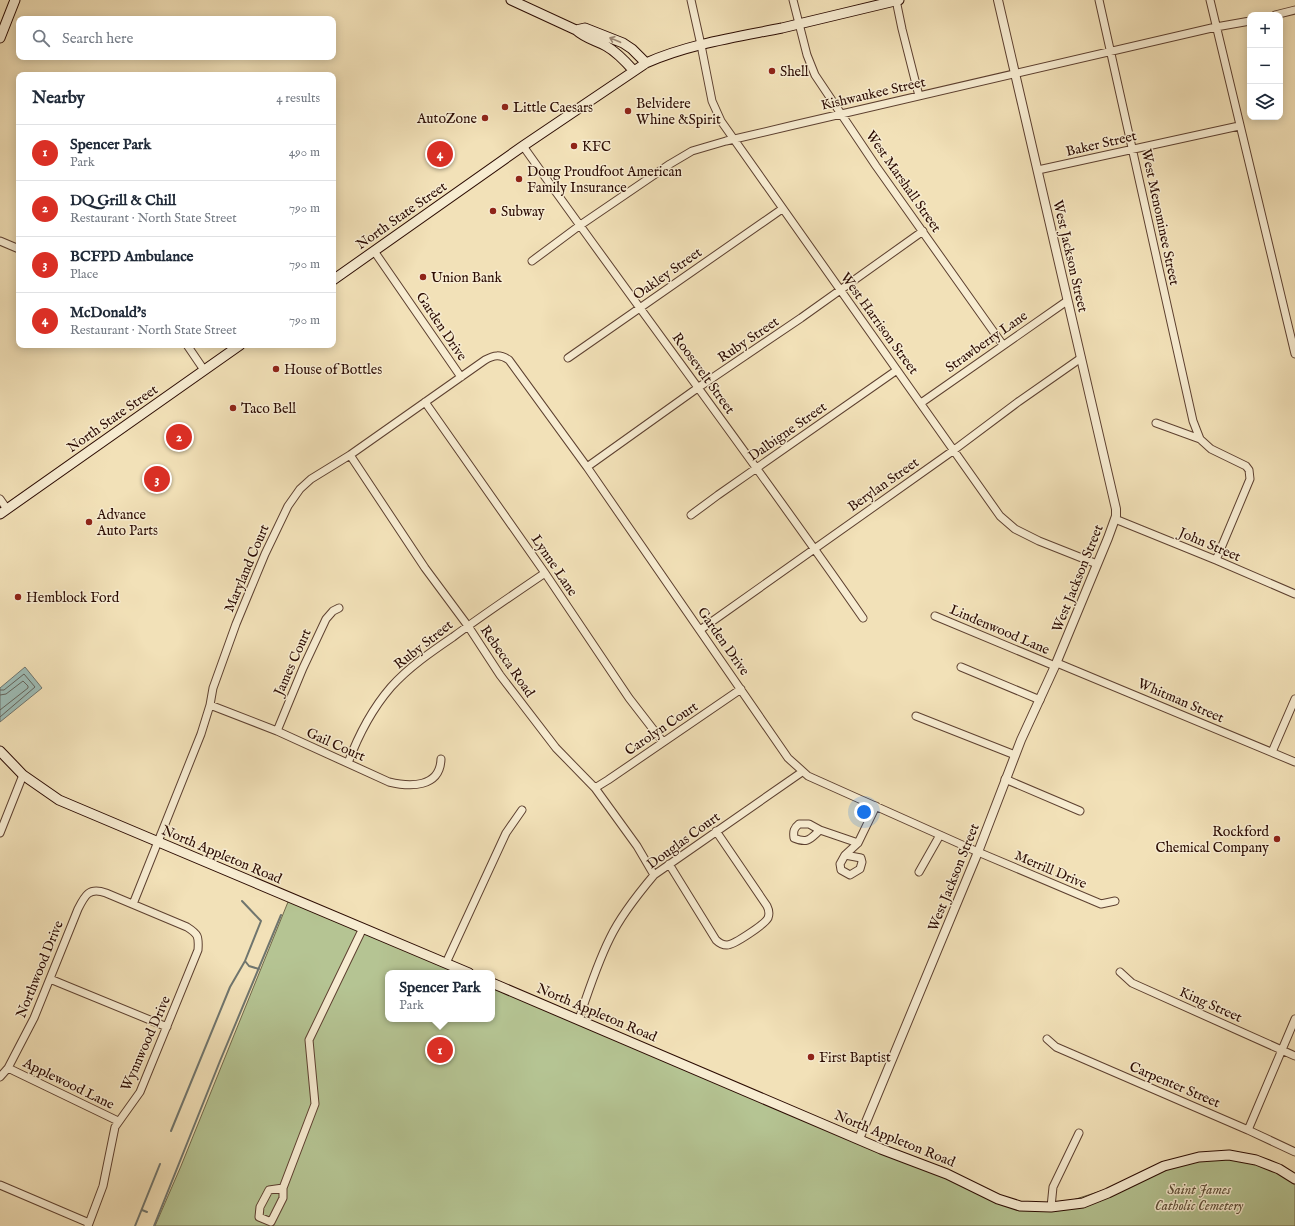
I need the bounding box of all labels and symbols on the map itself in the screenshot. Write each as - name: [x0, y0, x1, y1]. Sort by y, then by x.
- one-way arrow: [610, 36, 622, 43]
- place label: Shell: [780, 63, 809, 81]
- marker: Shell: [767, 66, 777, 76]
- street label: Kishwaukee Street: [819, 73, 927, 115]
- place label: Belvidere Whine &Spirit: [636, 95, 721, 129]
- place label: Little Caesars: [513, 99, 593, 117]
- marker: Little Caesars: [500, 102, 510, 112]
- marker: Belvidere Whine &Spirit: [623, 106, 633, 116]
- place label: AutoZone: [416, 110, 478, 128]
- marker: AutoZone: [480, 113, 490, 123]
- street label: West Marshall Street: [861, 127, 945, 236]
- street label: Baker Street: [1064, 127, 1139, 161]
- place label: KFC: [582, 138, 611, 156]
- pin: 4: [427, 139, 453, 169]
- marker: KFC: [569, 141, 579, 151]
- street label: West Menominee Street: [1137, 147, 1183, 287]
- place label: Doug Proudfoot American Family Insurance: [527, 163, 683, 197]
- marker: Doug Proudfoot American Family Insurance: [514, 174, 524, 184]
- street label: North State Street: [353, 178, 451, 254]
- street label: West Jackson Street: [1048, 198, 1092, 314]
- place label: Subway: [501, 203, 545, 221]
- marker: Subway: [488, 206, 498, 216]
- street label: Oakley Street: [630, 243, 706, 304]
- place label: Union Bank: [431, 269, 502, 287]
- street label: West Harrison Street: [836, 269, 922, 378]
- marker: Union Bank: [418, 272, 428, 282]
- street label: Garden Drive: [412, 289, 471, 365]
- street label: Strawberry Lane: [942, 307, 1032, 377]
- street label: Ruby Street: [715, 313, 783, 367]
- street label: Roosevelt Street: [668, 329, 739, 418]
- place label: House of Bottles: [284, 361, 382, 379]
- marker: House of Bottles: [271, 364, 281, 374]
- street label: North State Street: [64, 381, 162, 457]
- street label: Dalbigne Street: [745, 398, 830, 465]
- place label: Taco Bell: [241, 400, 296, 418]
- marker: Taco Bell: [228, 403, 238, 413]
- pin: 2: [166, 422, 192, 452]
- street label: Berylan Street: [845, 454, 923, 516]
- pin: 3: [144, 464, 170, 494]
- place label: Advance Auto Parts: [96, 506, 158, 540]
- marker: Advance Auto Parts: [84, 517, 94, 527]
- street label: Maryland Court: [220, 522, 274, 615]
- street label: West Jackson Street: [1048, 522, 1108, 635]
- street label: John Street: [1174, 523, 1243, 566]
- street label: Lynne Lane: [527, 531, 582, 600]
- place label: Hemblock Ford: [26, 589, 120, 607]
- marker: Hemblock Ford: [13, 592, 23, 602]
- street label: Lindenwood Lane: [947, 601, 1053, 659]
- street label: Garden Drive: [693, 604, 754, 680]
- street label: Ruby Street: [391, 616, 457, 673]
- street label: Rebecca Road: [476, 622, 539, 701]
- street label: James Court: [269, 626, 316, 700]
- street label: Whitman Street: [1135, 675, 1227, 727]
- street label: Carolyn Court: [622, 698, 702, 760]
- street label: Gail Court: [303, 724, 368, 766]
- your location: [854, 802, 874, 822]
- street label: Douglas Court: [643, 808, 724, 873]
- street label: North Appleton Road: [159, 821, 285, 889]
- street label: West Jackson Street: [924, 821, 984, 934]
- place label: Rockford Chemical Company: [1155, 823, 1270, 857]
- marker: Rockford Chemical Company: [1272, 834, 1282, 844]
- street label: Merrill Drive: [1012, 847, 1090, 893]
- street label: Northwood Drive: [12, 917, 68, 1021]
- street label: North Appleton Road: [534, 979, 660, 1047]
- street label: King Street: [1176, 983, 1245, 1027]
- street label: Wynnwood Drive: [117, 993, 175, 1094]
- pin: 1: [427, 1035, 453, 1065]
- place label: First Baptist: [819, 1049, 891, 1067]
- marker: First Baptist: [806, 1052, 816, 1062]
- street label: Applewood Lane: [19, 1054, 118, 1114]
- street label: Carpenter Street: [1127, 1058, 1223, 1112]
- street label: North Appleton Road: [832, 1106, 958, 1172]
- park label: Saint James Catholic Cemetery: [1155, 1181, 1244, 1215]

